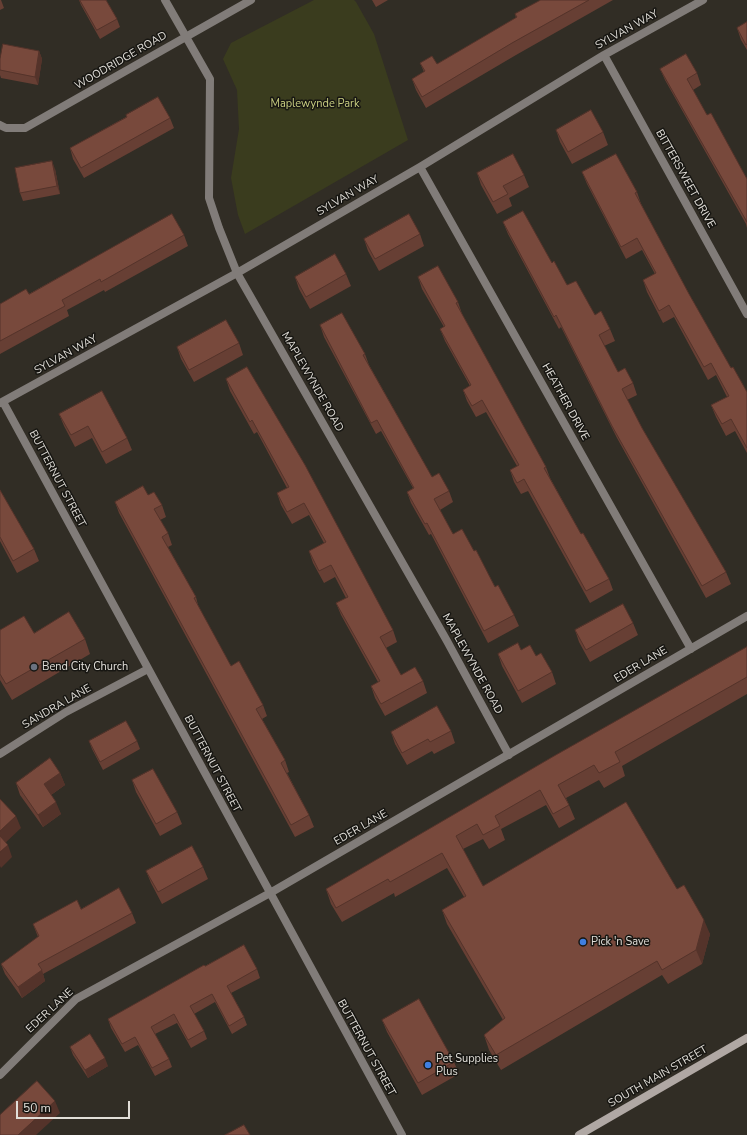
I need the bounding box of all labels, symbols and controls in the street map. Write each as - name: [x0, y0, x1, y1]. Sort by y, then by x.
- street label: SYLVAN WAY: [593, 7, 661, 53]
- street label: WOODRIDGE ROAD: [73, 29, 169, 93]
- park label: Maplewynde Park: [270, 97, 360, 111]
- street label: BITTERSWEET DRIVE: [652, 127, 718, 231]
- street label: SYLVAN WAY: [315, 173, 381, 219]
- street label: MAPLEWYNDE ROAD: [278, 330, 346, 434]
- street label: SYLVAN WAY: [32, 332, 100, 378]
- street label: HEATHER DRIVE: [538, 361, 592, 443]
- street label: BUTTERNUT STREET: [26, 428, 88, 530]
- street label: MAPLEWYNDE ROAD: [439, 611, 505, 717]
- street label: EDER LANE: [612, 644, 670, 686]
- place label: Bend City Church: [42, 660, 128, 674]
- marker: Bend City Church: [29, 662, 39, 672]
- street label: SANDRA LANE: [20, 682, 94, 732]
- street label: BUTTERNUT STREET: [181, 713, 243, 815]
- street label: EDER LANE: [332, 807, 390, 849]
- place label: Pick 'n Save: [591, 935, 649, 949]
- marker: Pick 'n Save: [578, 937, 588, 947]
- street label: EDER LANE: [24, 986, 76, 1036]
- street label: BUTTERNUT STREET: [334, 998, 398, 1098]
- street label: SOUTH MAIN STREET: [606, 1043, 710, 1111]
- place label: Pet Supplies Plus: [436, 1052, 498, 1078]
- marker: Pet Supplies Plus: [423, 1060, 433, 1070]
- scale bar: [18, 1093, 132, 1119]
- text: 50 m: [23, 1100, 51, 1116]

